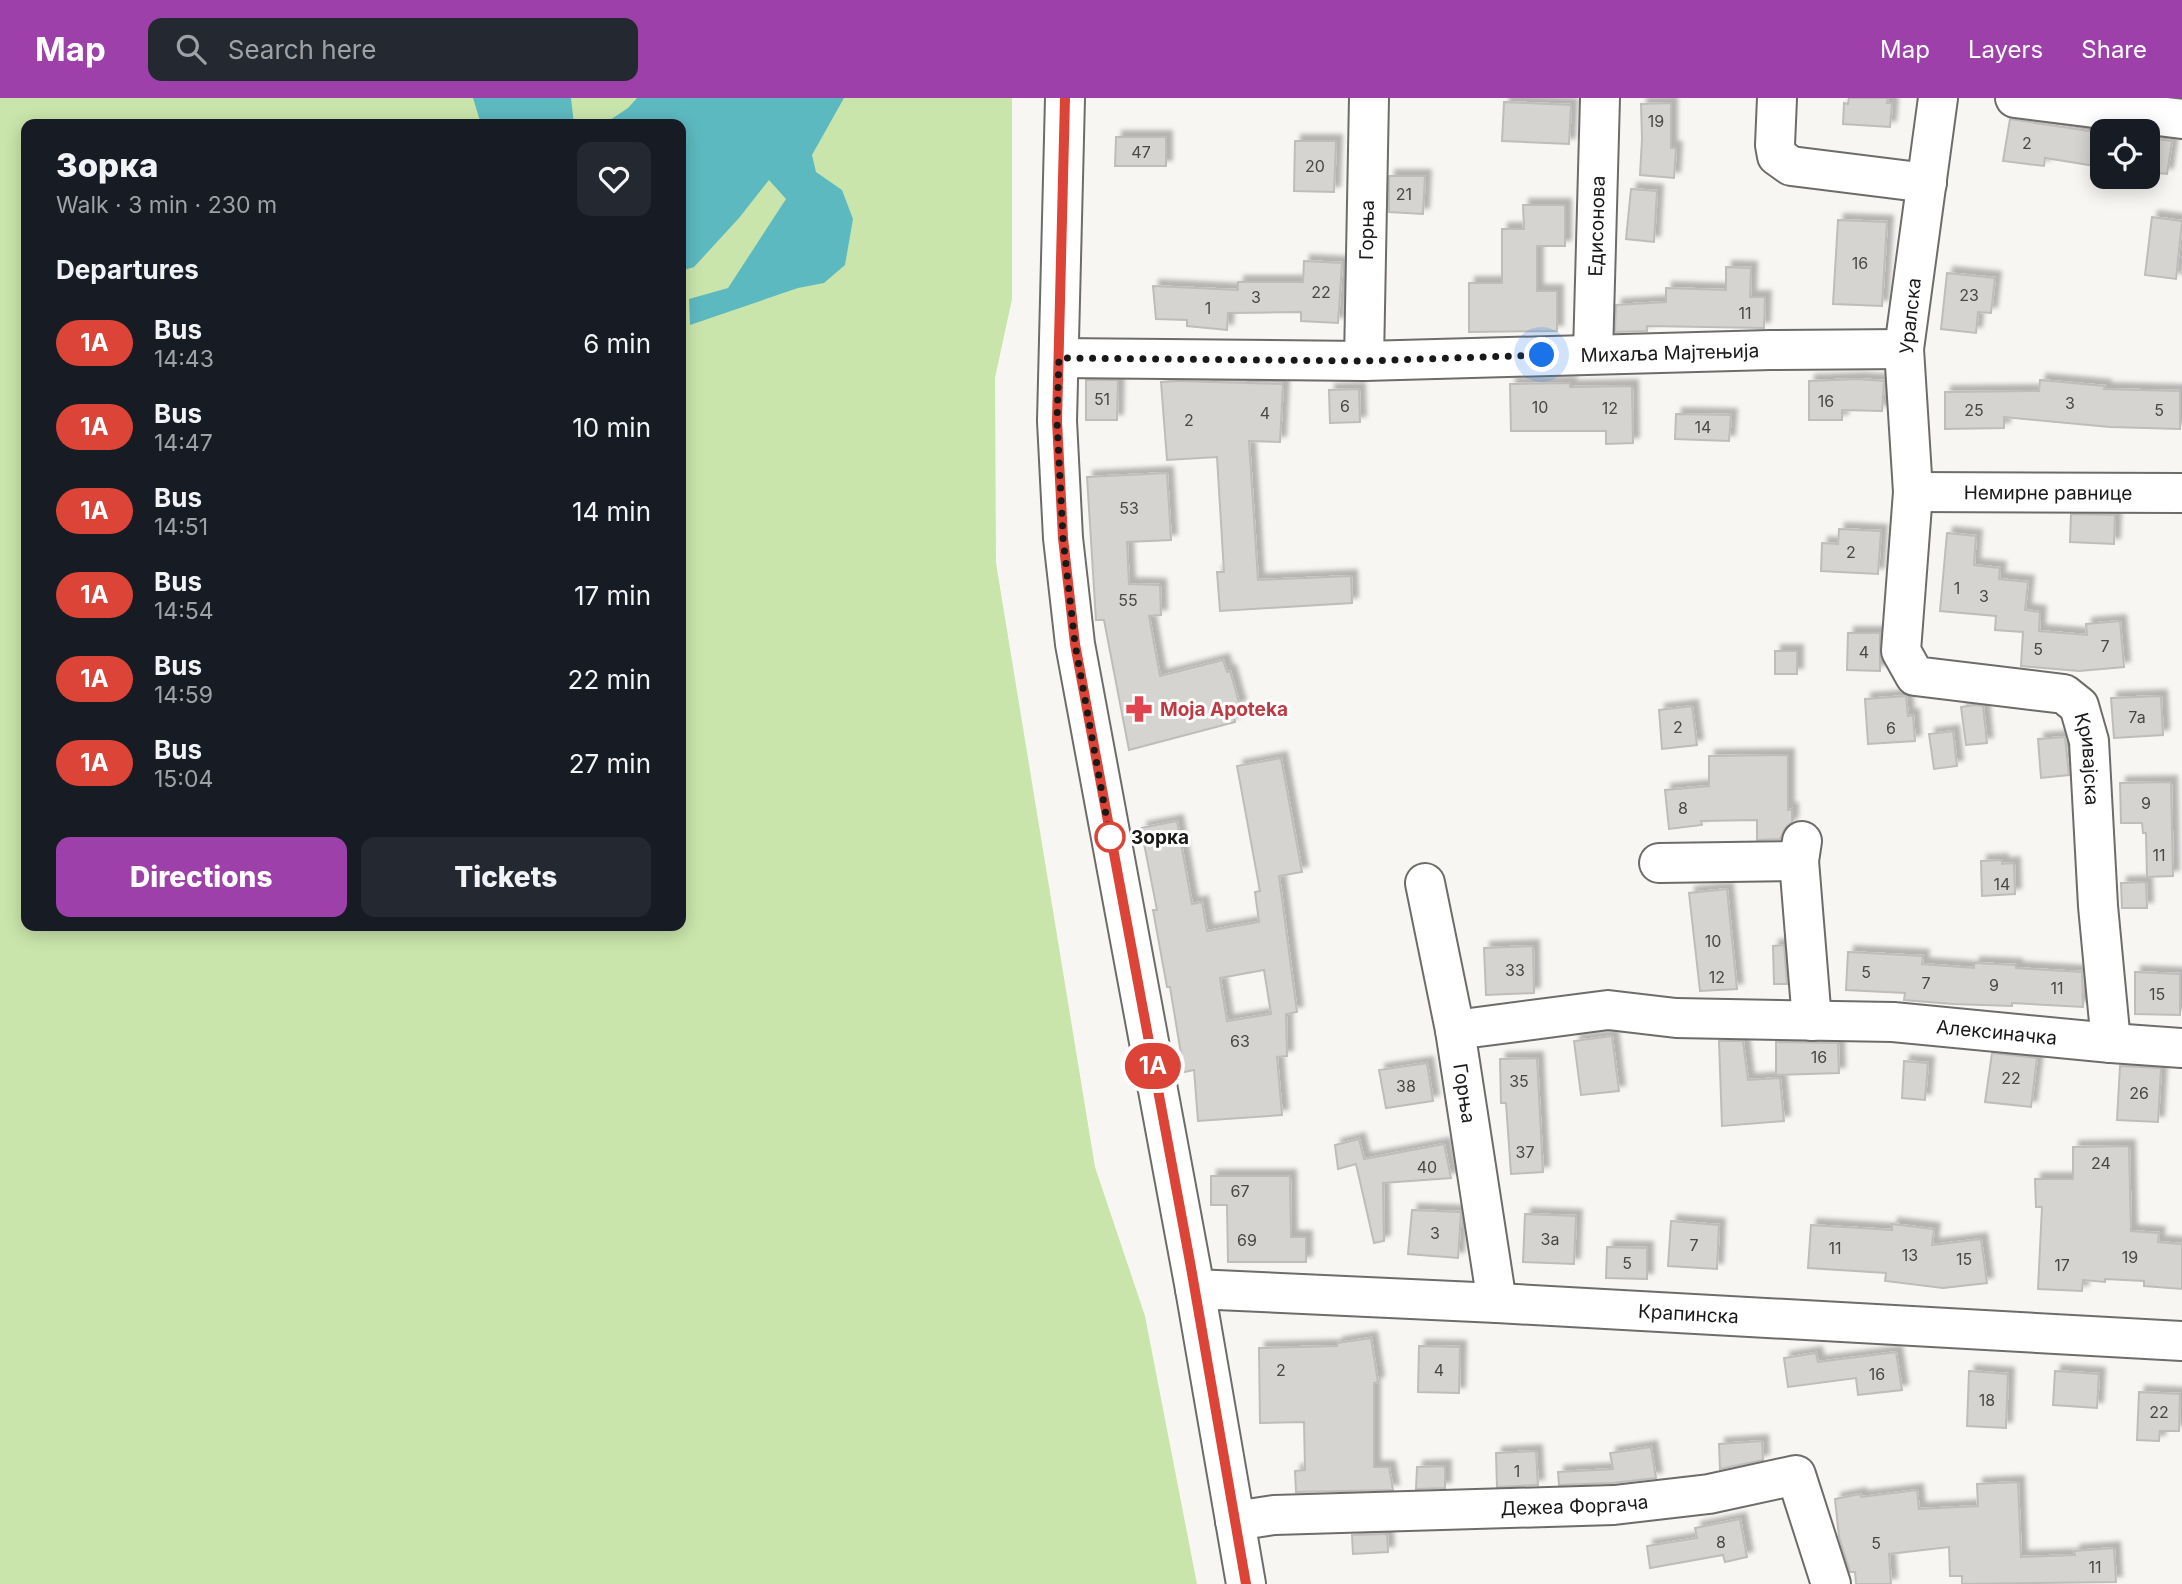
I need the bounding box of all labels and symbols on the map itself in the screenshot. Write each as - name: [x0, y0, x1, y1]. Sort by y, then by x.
- house number: 19: [1648, 111, 1664, 131]
- house number: 2: [2022, 133, 2032, 153]
- house number: 47: [1131, 142, 1151, 162]
- house number: 20: [1305, 156, 1325, 176]
- street label: Едисонова: [1584, 175, 1610, 277]
- house number: 21: [1396, 184, 1412, 204]
- street label: Горња: [1355, 200, 1379, 260]
- house number: 16: [1852, 253, 1868, 273]
- street label: Уралска: [1895, 277, 1926, 355]
- house number: 22: [1311, 282, 1331, 302]
- house number: 23: [1959, 285, 1979, 305]
- house number: 3: [1251, 287, 1261, 307]
- house number: 1: [1205, 298, 1211, 318]
- house number: 11: [1738, 303, 1752, 323]
- your location: [1524, 337, 1559, 372]
- street label: Михаља Мајтењија: [1580, 339, 1760, 367]
- house number: 51: [1094, 389, 1110, 409]
- house number: 16: [1818, 391, 1834, 411]
- house number: 3: [2065, 393, 2075, 413]
- house number: 6: [1340, 396, 1350, 416]
- house number: 10: [1532, 397, 1548, 417]
- house number: 12: [1602, 398, 1618, 418]
- house number: 25: [1964, 400, 1984, 420]
- house number: 5: [2154, 400, 2164, 420]
- house number: 4: [1260, 403, 1270, 423]
- house number: 2: [1184, 410, 1194, 430]
- house number: 14: [1695, 417, 1711, 437]
- street label: Немирне равнице: [1964, 481, 2132, 505]
- house number: 53: [1119, 498, 1139, 518]
- house number: 2: [1846, 542, 1856, 562]
- house number: 1: [1954, 578, 1960, 598]
- house number: 3: [1979, 586, 1989, 606]
- house number: 55: [1118, 590, 1138, 610]
- house number: 7: [2100, 636, 2110, 656]
- house number: 5: [2033, 639, 2043, 659]
- house number: 4: [1859, 642, 1869, 662]
- pharmacy icon: Moja Apoteka: [1124, 694, 1154, 724]
- place label: Moja Apoteka: [1160, 698, 1288, 721]
- house number: 7a: [2128, 707, 2146, 727]
- street label: Кривајска: [2069, 710, 2103, 806]
- house number: 2: [1673, 717, 1683, 737]
- house number: 6: [1886, 718, 1896, 738]
- house number: 9: [2141, 793, 2151, 813]
- house number: 8: [1678, 798, 1688, 818]
- marker: Зорка: [1095, 822, 1125, 852]
- place label: Зорка: [1131, 826, 1189, 849]
- house number: 11: [2152, 845, 2166, 865]
- house number: 14: [1994, 874, 2010, 894]
- house number: 10: [1705, 931, 1721, 951]
- house number: 33: [1505, 960, 1525, 980]
- house number: 5: [1861, 962, 1871, 982]
- house number: 12: [1709, 967, 1725, 987]
- house number: 7: [1921, 973, 1931, 993]
- house number: 9: [1989, 975, 1999, 995]
- house number: 11: [2050, 978, 2064, 998]
- house number: 15: [2149, 984, 2165, 1004]
- street label: Алексиначка: [1935, 1015, 2058, 1050]
- house number: 63: [1230, 1031, 1250, 1051]
- line badge: 1A: [1122, 1043, 1184, 1089]
- house number: 16: [1811, 1047, 1827, 1067]
- street label: Горња: [1448, 1062, 1480, 1125]
- house number: 22: [2001, 1068, 2021, 1088]
- house number: 35: [1509, 1071, 1529, 1091]
- house number: 38: [1396, 1076, 1416, 1096]
- house number: 26: [2129, 1083, 2149, 1103]
- house number: 37: [1516, 1142, 1534, 1162]
- house number: 24: [2091, 1153, 2111, 1173]
- house number: 40: [1417, 1157, 1437, 1177]
- house number: 67: [1231, 1181, 1249, 1201]
- house number: 3: [1430, 1223, 1440, 1243]
- house number: 3a: [1541, 1229, 1559, 1249]
- house number: 69: [1237, 1230, 1257, 1250]
- house number: 7: [1689, 1235, 1699, 1255]
- house number: 11: [1828, 1238, 1842, 1258]
- house number: 13: [1902, 1245, 1918, 1265]
- house number: 19: [2122, 1247, 2138, 1267]
- house number: 15: [1956, 1249, 1972, 1269]
- house number: 5: [1622, 1253, 1632, 1273]
- house number: 17: [2054, 1255, 2070, 1275]
- street label: Крапинска: [1637, 1300, 1739, 1328]
- house number: 2: [1276, 1360, 1286, 1380]
- house number: 4: [1434, 1360, 1444, 1380]
- house number: 16: [1869, 1364, 1885, 1384]
- house number: 18: [1979, 1390, 1995, 1410]
- house number: 22: [2149, 1402, 2169, 1422]
- house number: 1: [1514, 1461, 1520, 1481]
- street label: Дежеа Форгача: [1500, 1490, 1649, 1520]
- house number: 8: [1716, 1532, 1726, 1552]
- house number: 5: [1871, 1533, 1881, 1553]
- house number: 11: [2088, 1557, 2102, 1577]

